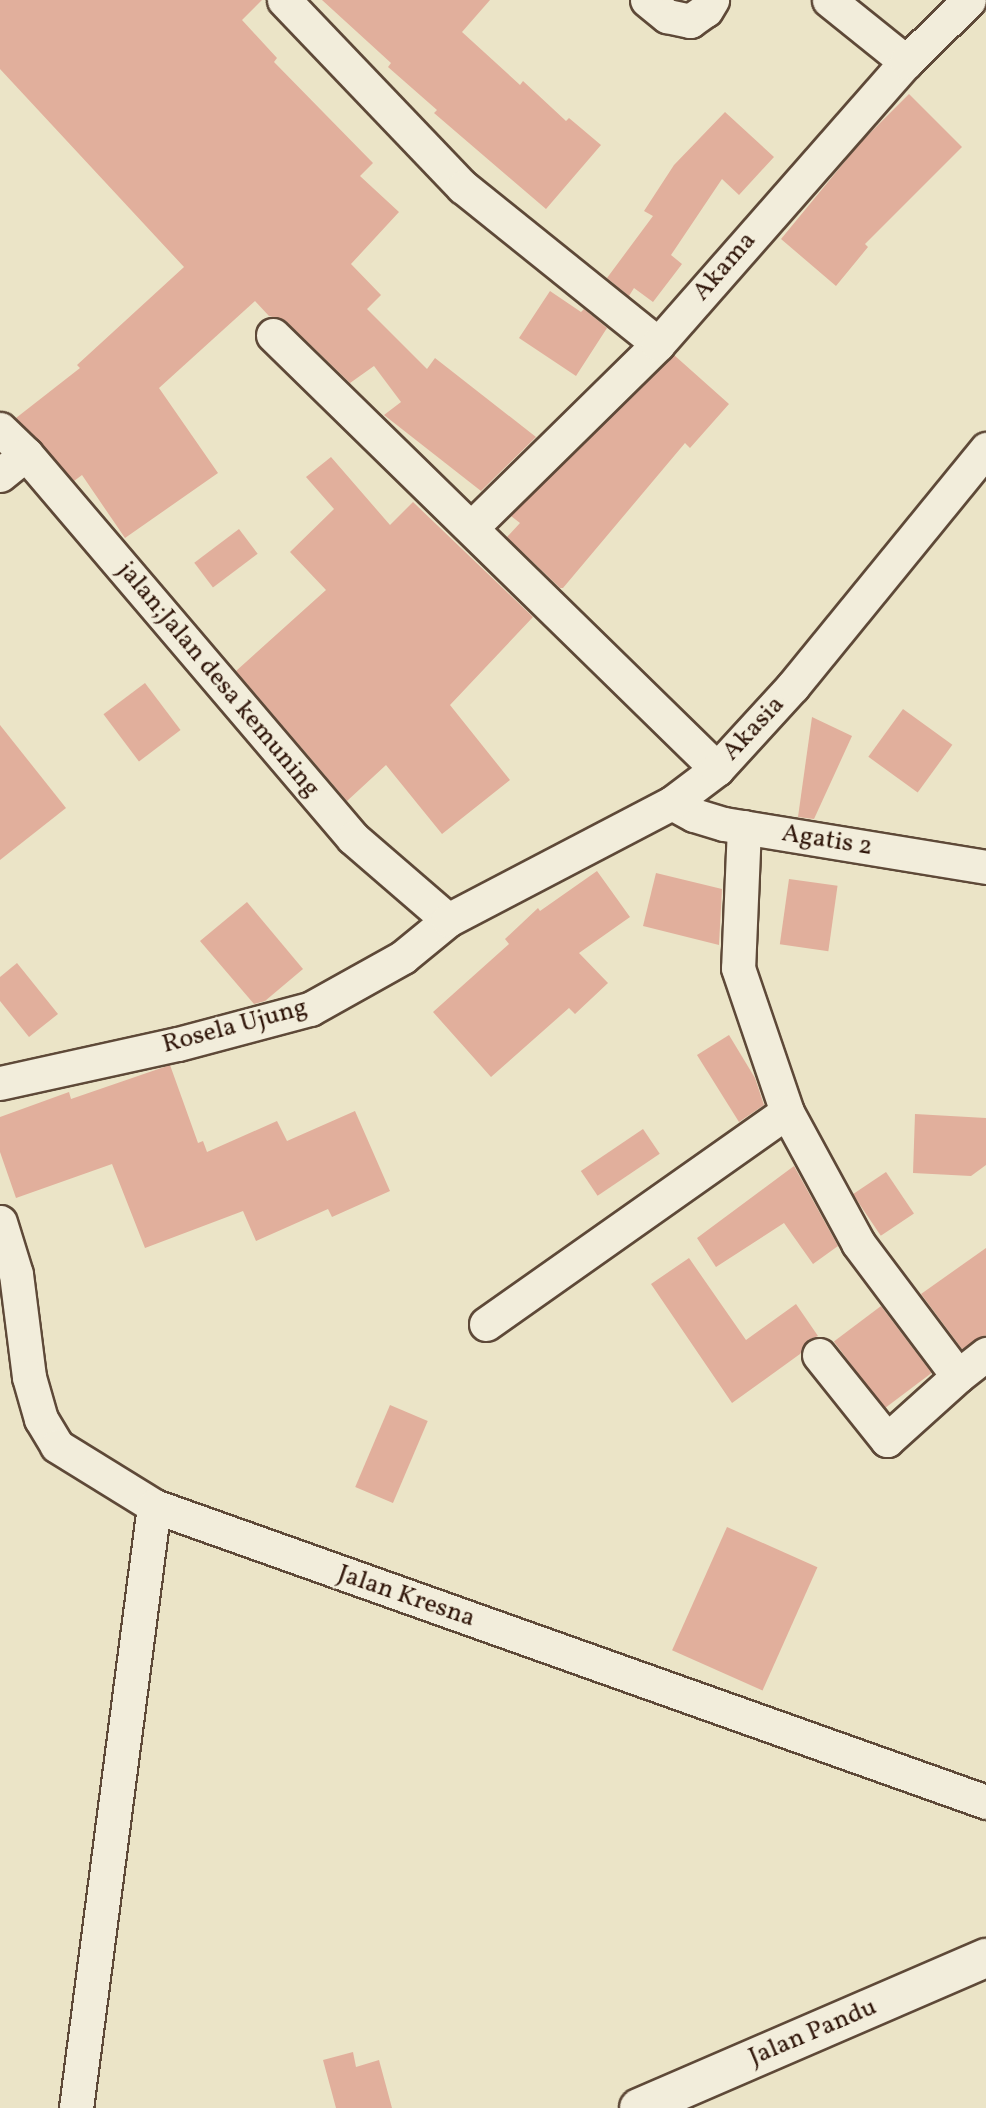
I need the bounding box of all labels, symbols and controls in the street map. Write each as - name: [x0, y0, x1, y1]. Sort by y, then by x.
- street label: Akama: [687, 226, 763, 308]
- street label: jalan;Jalan desa kemuning: [110, 556, 326, 804]
- street label: Akasia: [716, 690, 792, 768]
- street label: Agatis 2: [779, 818, 875, 864]
- street label: Rosela Ujung: [159, 993, 311, 1061]
- street label: Jalan Kresna: [333, 1559, 479, 1635]
- street label: Jalan Pandu: [744, 1992, 882, 2074]

